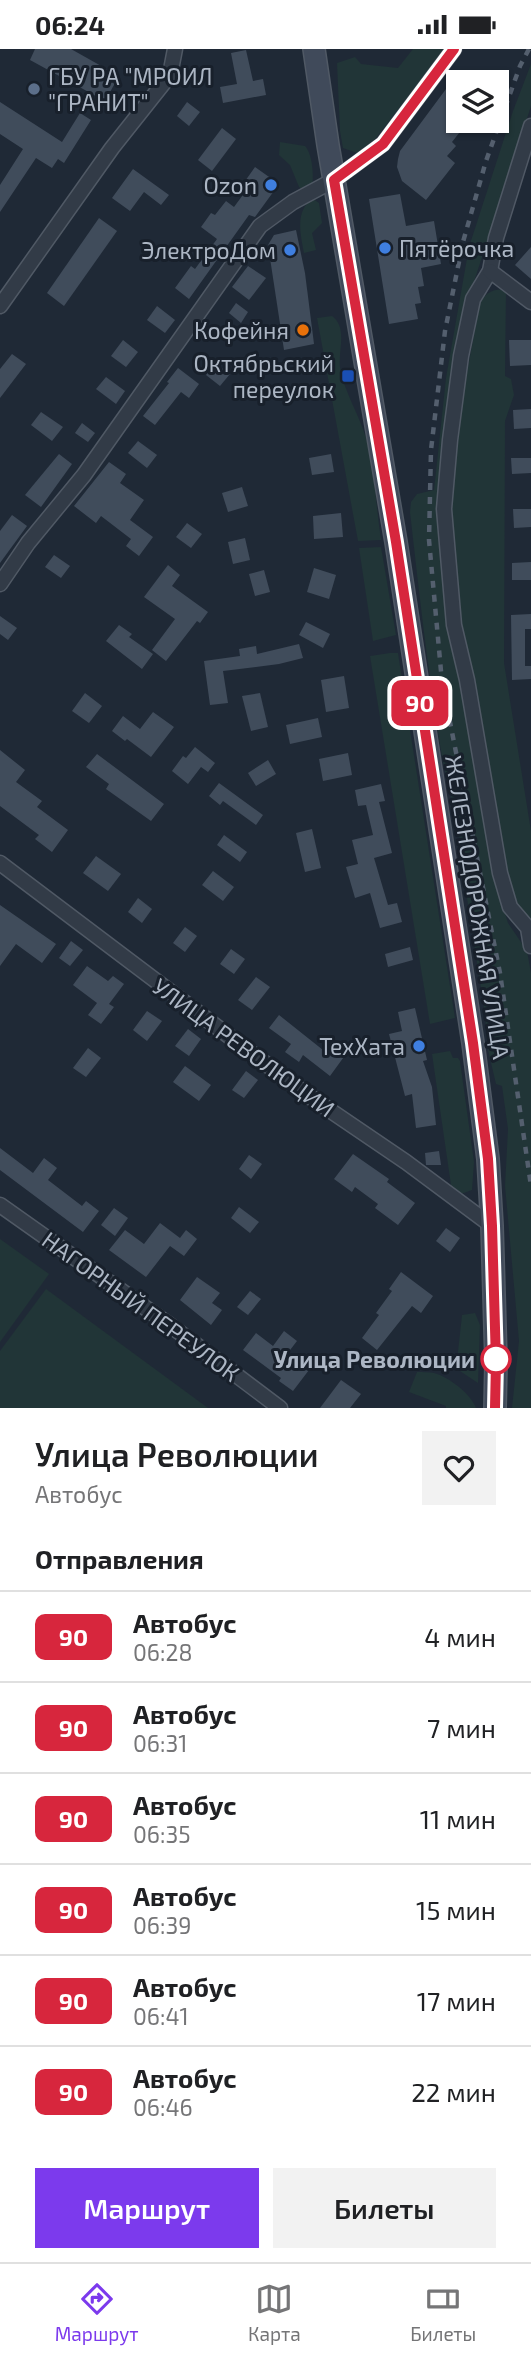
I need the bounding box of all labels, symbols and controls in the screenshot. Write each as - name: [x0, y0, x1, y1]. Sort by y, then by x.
- text: 06:24: [35, 9, 105, 40]
- place label: ГБУ РА "МРОИЛ "ГРАНИТ": [48, 62, 213, 116]
- map controls: [446, 70, 509, 133]
- button: layers: [446, 70, 509, 133]
- marker: ГБУ РА "МРОИЛ "ГРАНИТ": [26, 81, 42, 97]
- place label: Ozon: [204, 171, 257, 199]
- marker: Ozon: [263, 177, 279, 193]
- place label: Пятёрочка: [399, 234, 514, 262]
- place label: ЭлектроДом: [141, 236, 276, 264]
- marker: Пятёрочка: [377, 240, 393, 256]
- marker: ЭлектроДом: [282, 242, 298, 258]
- place label: Кофейня: [194, 316, 289, 344]
- marker: Кофейня: [295, 322, 311, 338]
- place label: Октябрьский переулок: [193, 349, 334, 404]
- marker: Октябрьский переулок: [340, 368, 356, 384]
- line badge: 90: [388, 680, 452, 726]
- text: 90: [405, 688, 435, 717]
- street label: ЖЕЛЕЗНОДОРОЖНАЯ УЛИЦА: [440, 753, 516, 1062]
- street label: УЛИЦА РЕВОЛЮЦИИ: [148, 972, 340, 1122]
- place label: ТехХата: [319, 1032, 405, 1060]
- marker: ТехХата: [411, 1038, 427, 1054]
- street label: НАГОРНЫЙ ПЕРЕУЛОК: [37, 1225, 245, 1387]
- marker: Улица Революции: [481, 1344, 511, 1374]
- place label: Улица Революции: [274, 1345, 475, 1373]
- button: heart: [422, 1431, 496, 1505]
- text: Улица Революции: [35, 1434, 319, 1474]
- text: Автобус: [35, 1480, 123, 1508]
- text: Отправления: [35, 1543, 204, 1574]
- text: Автобус: [133, 1607, 236, 1638]
- text: 4 мин: [424, 1621, 496, 1652]
- text: 90: [59, 1622, 88, 1651]
- text: 06:28: [133, 1638, 192, 1666]
- text: Автобус: [133, 1698, 236, 1729]
- text: 7 мин: [427, 1712, 496, 1743]
- text: 90: [59, 1713, 88, 1742]
- text: 06:31: [133, 1729, 187, 1757]
- text: Автобус: [133, 1789, 236, 1820]
- text: 11 мин: [420, 1803, 496, 1834]
- text: 90: [59, 1804, 88, 1833]
- text: 06:35: [133, 1820, 191, 1848]
- text: Автобус: [133, 1880, 236, 1911]
- text: 15 мин: [416, 1894, 496, 1925]
- text: 90: [59, 1895, 88, 1924]
- text: 06:39: [133, 1911, 191, 1939]
- text: Автобус: [133, 1971, 236, 2002]
- text: 17 мин: [417, 1985, 496, 2016]
- text: 90: [59, 1986, 88, 2015]
- text: 06:41: [133, 2002, 189, 2030]
- text: Автобус: [133, 2062, 236, 2093]
- text: 22 мин: [411, 2076, 496, 2107]
- text: 90: [59, 2077, 88, 2106]
- text: 06:46: [133, 2093, 193, 2121]
- button: Маршрут: [35, 2168, 259, 2248]
- button: Билеты: [273, 2168, 496, 2248]
- tab: Маршрут: [55, 2280, 139, 2345]
- tab: Карта: [248, 2280, 301, 2345]
- tab: Билеты: [410, 2280, 476, 2345]

